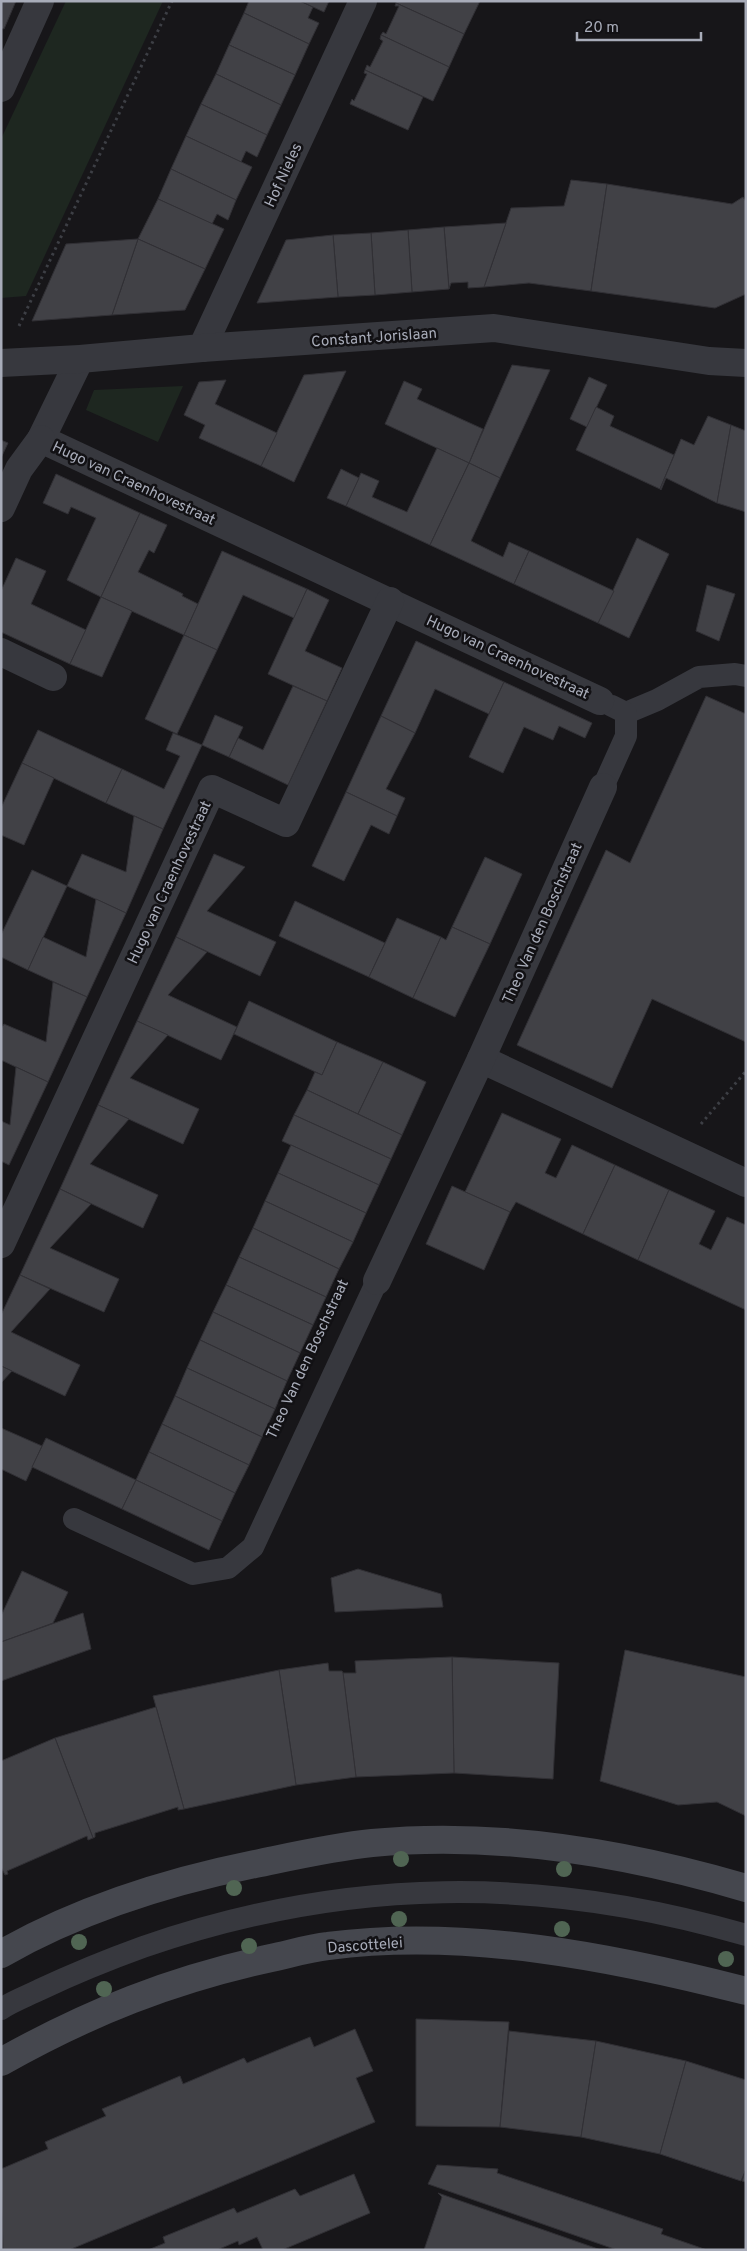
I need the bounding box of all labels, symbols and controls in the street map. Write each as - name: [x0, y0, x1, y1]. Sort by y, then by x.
- scale bar: [577, 10, 701, 42]
- text: 20 m: [584, 19, 619, 38]
- street label: Hof Nieles: [261, 141, 307, 211]
- street label: Constant Jorislaan: [311, 325, 438, 352]
- street label: Hugo van Craenhovestraat: [49, 438, 218, 531]
- street label: Hugo van Craenhovestraat: [423, 612, 592, 705]
- street label: Hugo van Craenhovestraat: [124, 798, 217, 967]
- street label: Theo Van den Boschstraat: [499, 840, 587, 1007]
- street label: Theo Van den Boschstraat: [263, 1277, 354, 1443]
- street label: Dascottelei: [327, 1934, 403, 1959]

